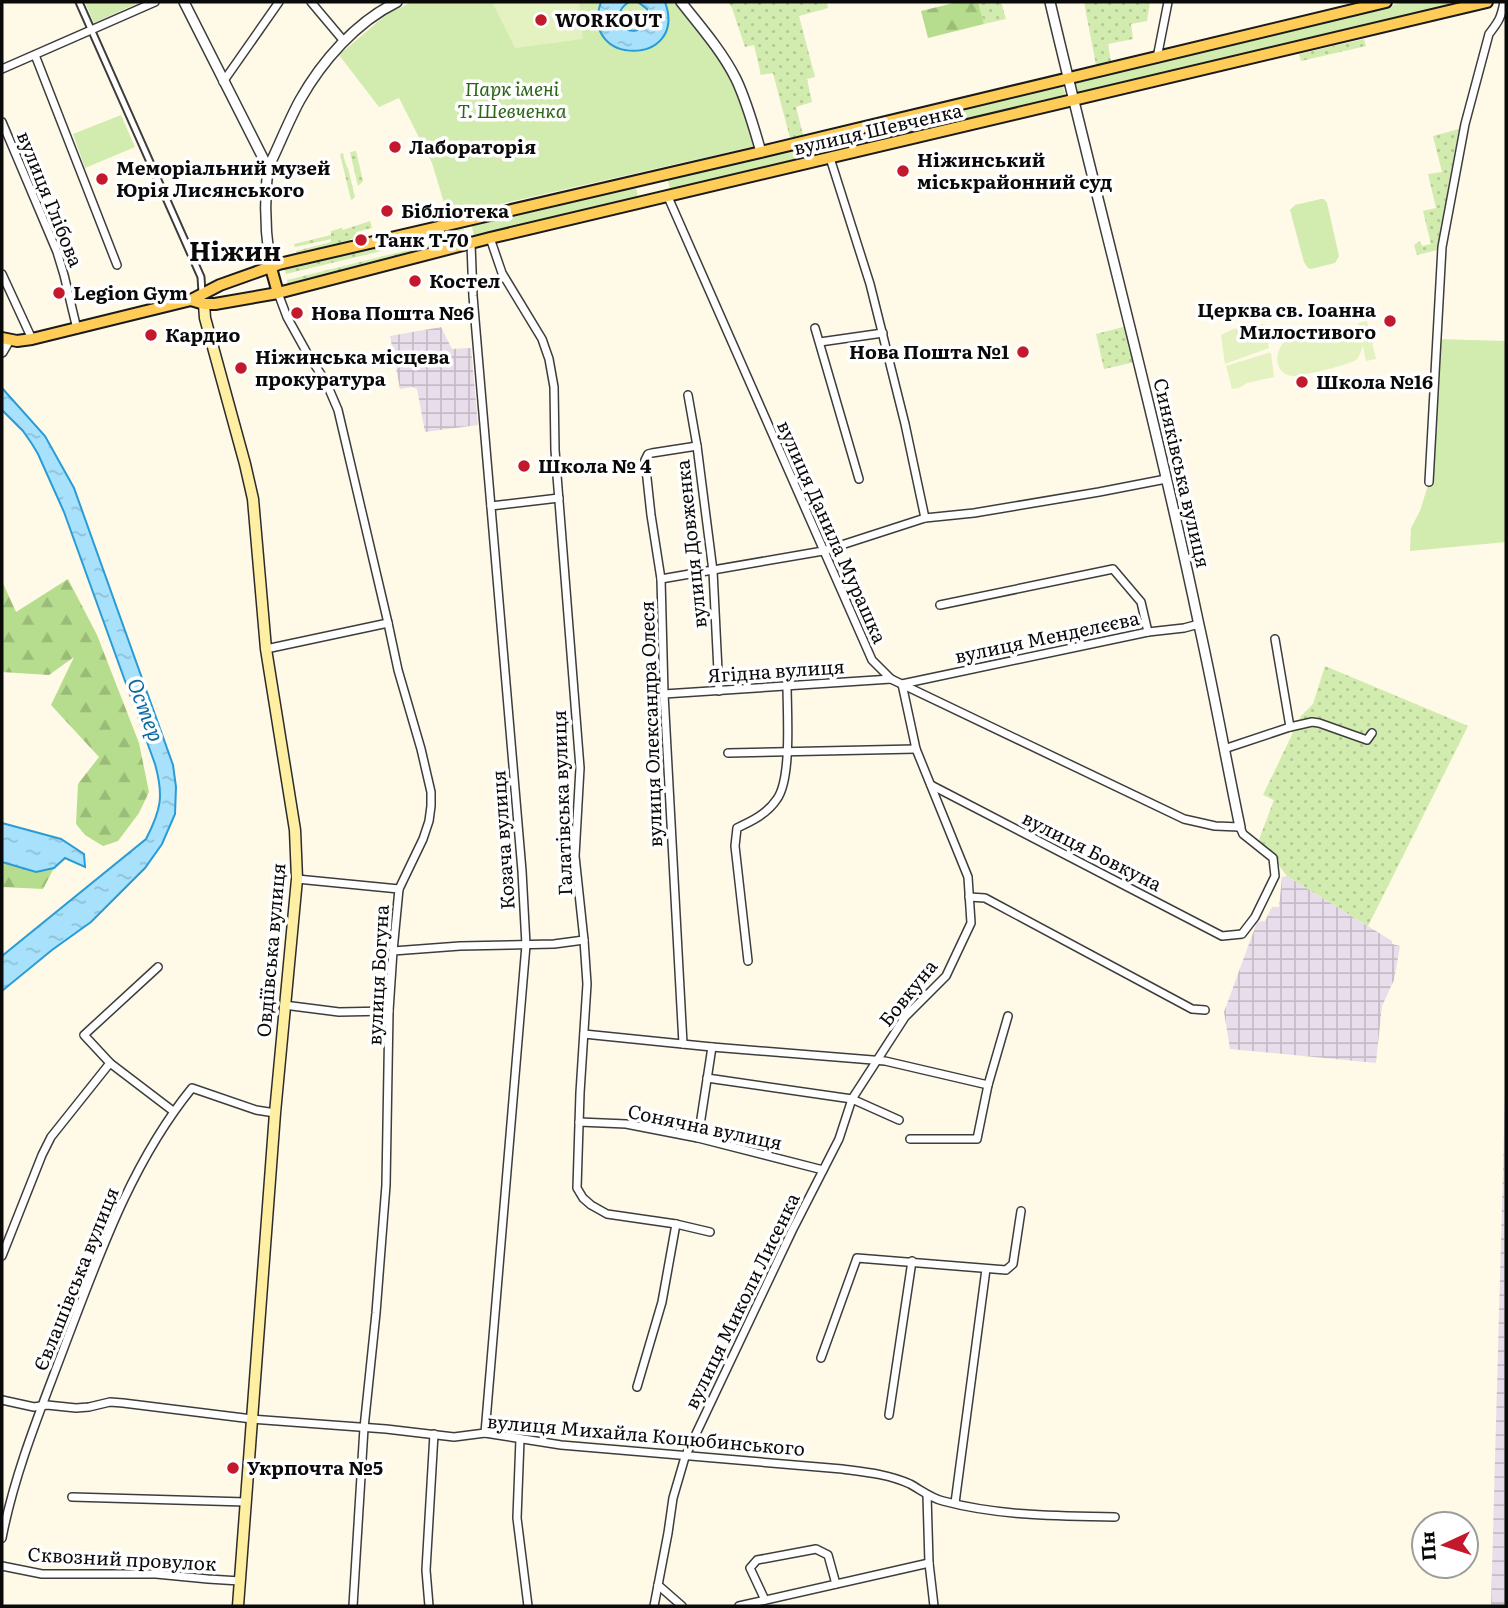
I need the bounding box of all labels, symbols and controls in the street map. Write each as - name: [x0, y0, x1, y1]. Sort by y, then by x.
- place label: WORKOUT: [555, 5, 662, 33]
- marker: WORKOUT: [533, 12, 549, 28]
- park label: Парк імені Т. Шевченка: [458, 74, 567, 124]
- street label: вулиця Шевченка: [791, 95, 966, 161]
- street label: вулиця Глібова: [11, 126, 91, 272]
- place label: Лабораторія: [409, 132, 536, 160]
- marker: Лабораторія: [387, 139, 403, 155]
- place label: Ніжинський міськрайонний суд: [917, 145, 1112, 195]
- place label: Меморіальний музей Юрія Лисянського: [116, 153, 331, 203]
- marker: Ніжинський міськрайонний суд: [895, 163, 911, 179]
- marker: Меморіальний музей Юрія Лисянського: [94, 171, 110, 187]
- place label: Бібліотека: [401, 196, 509, 224]
- marker: Бібліотека: [379, 203, 395, 219]
- place label: Танк Т-70: [375, 225, 469, 253]
- district label: Ніжин: [189, 230, 281, 269]
- marker: Танк Т-70: [353, 232, 369, 248]
- place label: Костел: [429, 266, 500, 294]
- marker: Костел: [407, 273, 423, 289]
- place label: Legion Gym: [73, 278, 188, 306]
- marker: Legion Gym: [51, 285, 67, 301]
- place label: Церква св. Іоанна Милостивого: [1197, 295, 1376, 345]
- place label: Нова Пошта №6: [311, 298, 474, 326]
- marker: Нова Пошта №6: [289, 305, 305, 321]
- marker: Церква св. Іоанна Милостивого: [1382, 313, 1398, 329]
- place label: Кардио: [165, 320, 240, 348]
- marker: Кардио: [143, 327, 159, 343]
- place label: Нова Пошта №1: [849, 337, 1009, 365]
- place label: Ніжинська місцева прокуратура: [255, 342, 450, 392]
- marker: Нова Пошта №1: [1015, 344, 1031, 360]
- marker: Ніжинська місцева прокуратура: [233, 360, 249, 376]
- place label: Школа №16: [1316, 367, 1433, 395]
- marker: Школа №16: [1294, 374, 1310, 390]
- street label: Синяківська вулиця: [1148, 375, 1218, 570]
- street label: вулиця Данила Мурашка: [771, 416, 895, 648]
- place label: Школа № 4: [538, 451, 652, 479]
- marker: Школа № 4: [516, 458, 532, 474]
- street label: вулиця Довженка: [667, 458, 713, 630]
- street label: вулиця Олександра Олеся: [632, 600, 668, 848]
- street label: вулиця Менделєєва: [952, 603, 1142, 669]
- street label: Ягідна вулиця: [706, 651, 845, 689]
- water label: Остер: [121, 673, 174, 745]
- street label: Галатівська вулиця: [544, 710, 578, 896]
- street label: Козача вулиця: [483, 769, 521, 911]
- street label: вулиця Бовкуна: [1018, 803, 1168, 898]
- street label: Овдіївська вулиця: [248, 862, 292, 1038]
- street label: вулиця Богуна: [359, 903, 395, 1046]
- street label: Бовкуна: [871, 952, 944, 1032]
- street label: Сонячна вулиця: [625, 1096, 785, 1156]
- street label: Євлашівська вулиця: [25, 1182, 125, 1375]
- street label: вулиця Миколи Лисенка: [676, 1187, 806, 1413]
- street label: вулиця Михайла Коцюбинського: [486, 1406, 806, 1462]
- place label: Укрпочта №5: [247, 1453, 383, 1481]
- marker: Укрпочта №5: [225, 1460, 241, 1476]
- north arrow: [1410, 1510, 1480, 1580]
- text: Пн: [1412, 1531, 1442, 1562]
- street label: Сквозний провулок: [27, 1539, 218, 1577]

